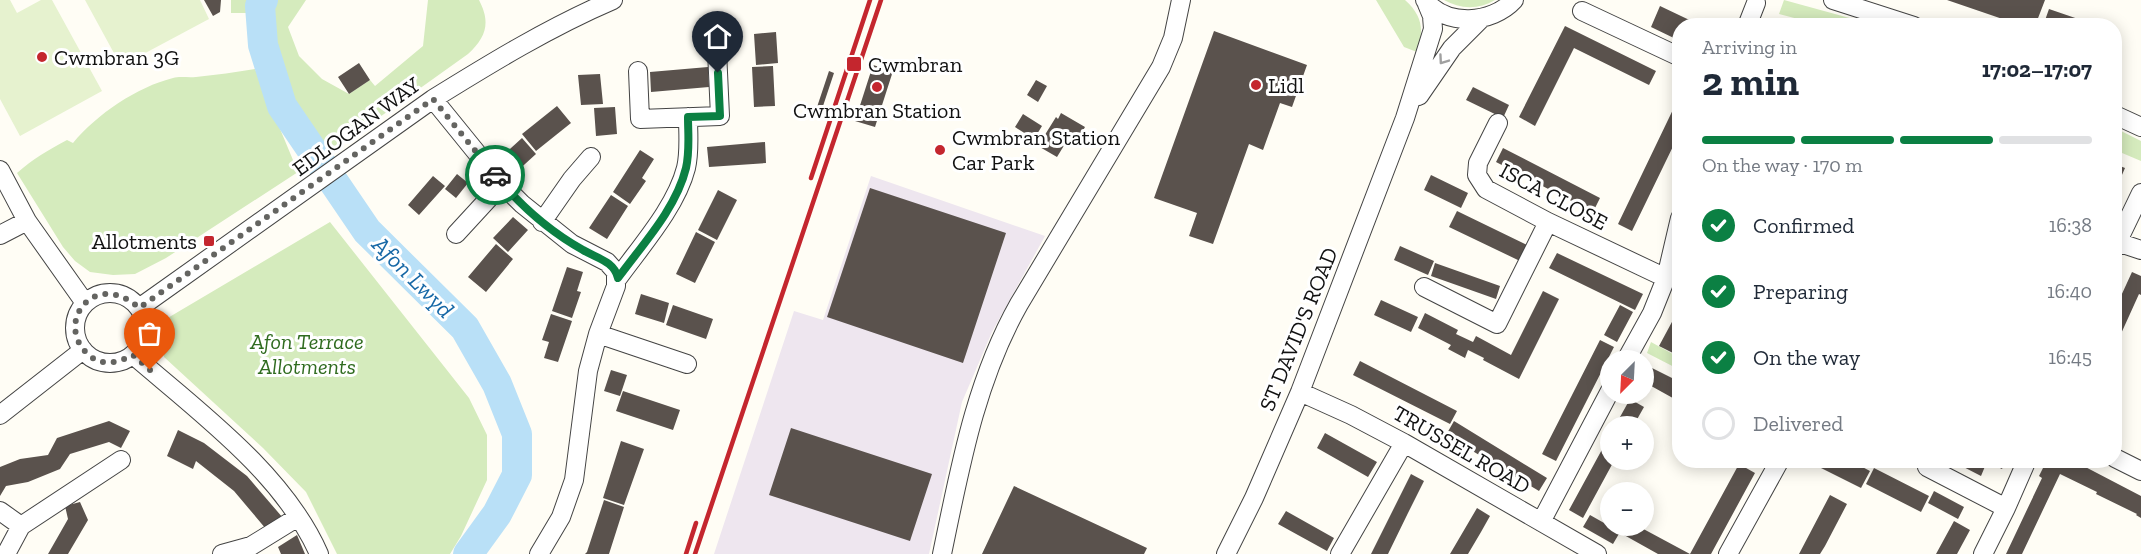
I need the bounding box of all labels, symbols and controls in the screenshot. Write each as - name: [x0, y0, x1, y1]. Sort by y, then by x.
- pin: [692, 11, 743, 73]
- icon: home: [701, 20, 734, 53]
- text: Arriving in: [1702, 35, 1797, 59]
- place label: Cwmbran 3G: [54, 44, 179, 71]
- marker: Cwmbran 3G: [35, 50, 49, 64]
- place label: Cwmbran: [868, 51, 963, 78]
- one-way arrow: [1439, 54, 1450, 65]
- marker: Cwmbran: [845, 55, 863, 73]
- text: 17:02–17:07: [1982, 56, 2092, 83]
- text: 2 min: [1702, 58, 1799, 105]
- street label: EDLOGAN WAY: [287, 71, 426, 182]
- place label: Lidl: [1268, 72, 1304, 99]
- marker: Lidl: [1249, 78, 1263, 92]
- marker: Cwmbran Station: [870, 80, 884, 94]
- place label: Cwmbran Station: [793, 97, 961, 124]
- place label: Cwmbran Station Car Park: [952, 124, 1120, 176]
- marker: Cwmbran Station Car Park: [933, 143, 947, 157]
- courier: [465, 145, 525, 205]
- text: On the way · 170 m: [1702, 153, 1863, 177]
- street label: ISCA CLOSE: [1495, 157, 1612, 236]
- icon: car: [479, 159, 512, 192]
- icon: check: [1702, 209, 1735, 242]
- text: Confirmed: [1753, 212, 1854, 239]
- text: 16:38: [2049, 213, 2092, 237]
- place label: Allotments: [92, 228, 197, 255]
- water label: Afon Lwyd: [366, 229, 460, 324]
- marker: Allotments: [202, 234, 216, 248]
- street label: ST DAVID'S ROAD: [1253, 244, 1344, 415]
- icon: check: [1702, 275, 1735, 308]
- text: Preparing: [1753, 278, 1848, 305]
- text: 16:40: [2047, 279, 2092, 303]
- pin: [124, 308, 175, 370]
- icon: bag: [133, 317, 166, 350]
- park label: Afon Terrace Allotments: [249, 328, 364, 380]
- icon: check: [1702, 341, 1735, 374]
- text: On the way: [1753, 344, 1860, 371]
- text: 16:45: [2048, 345, 2092, 369]
- north arrow: [1600, 350, 1654, 404]
- map controls: [1600, 350, 1654, 536]
- street label: TRUSSEL ROAD: [1388, 399, 1535, 500]
- text: Delivered: [1753, 410, 1843, 437]
- button: +: [1600, 416, 1654, 470]
- button: −: [1600, 482, 1654, 536]

